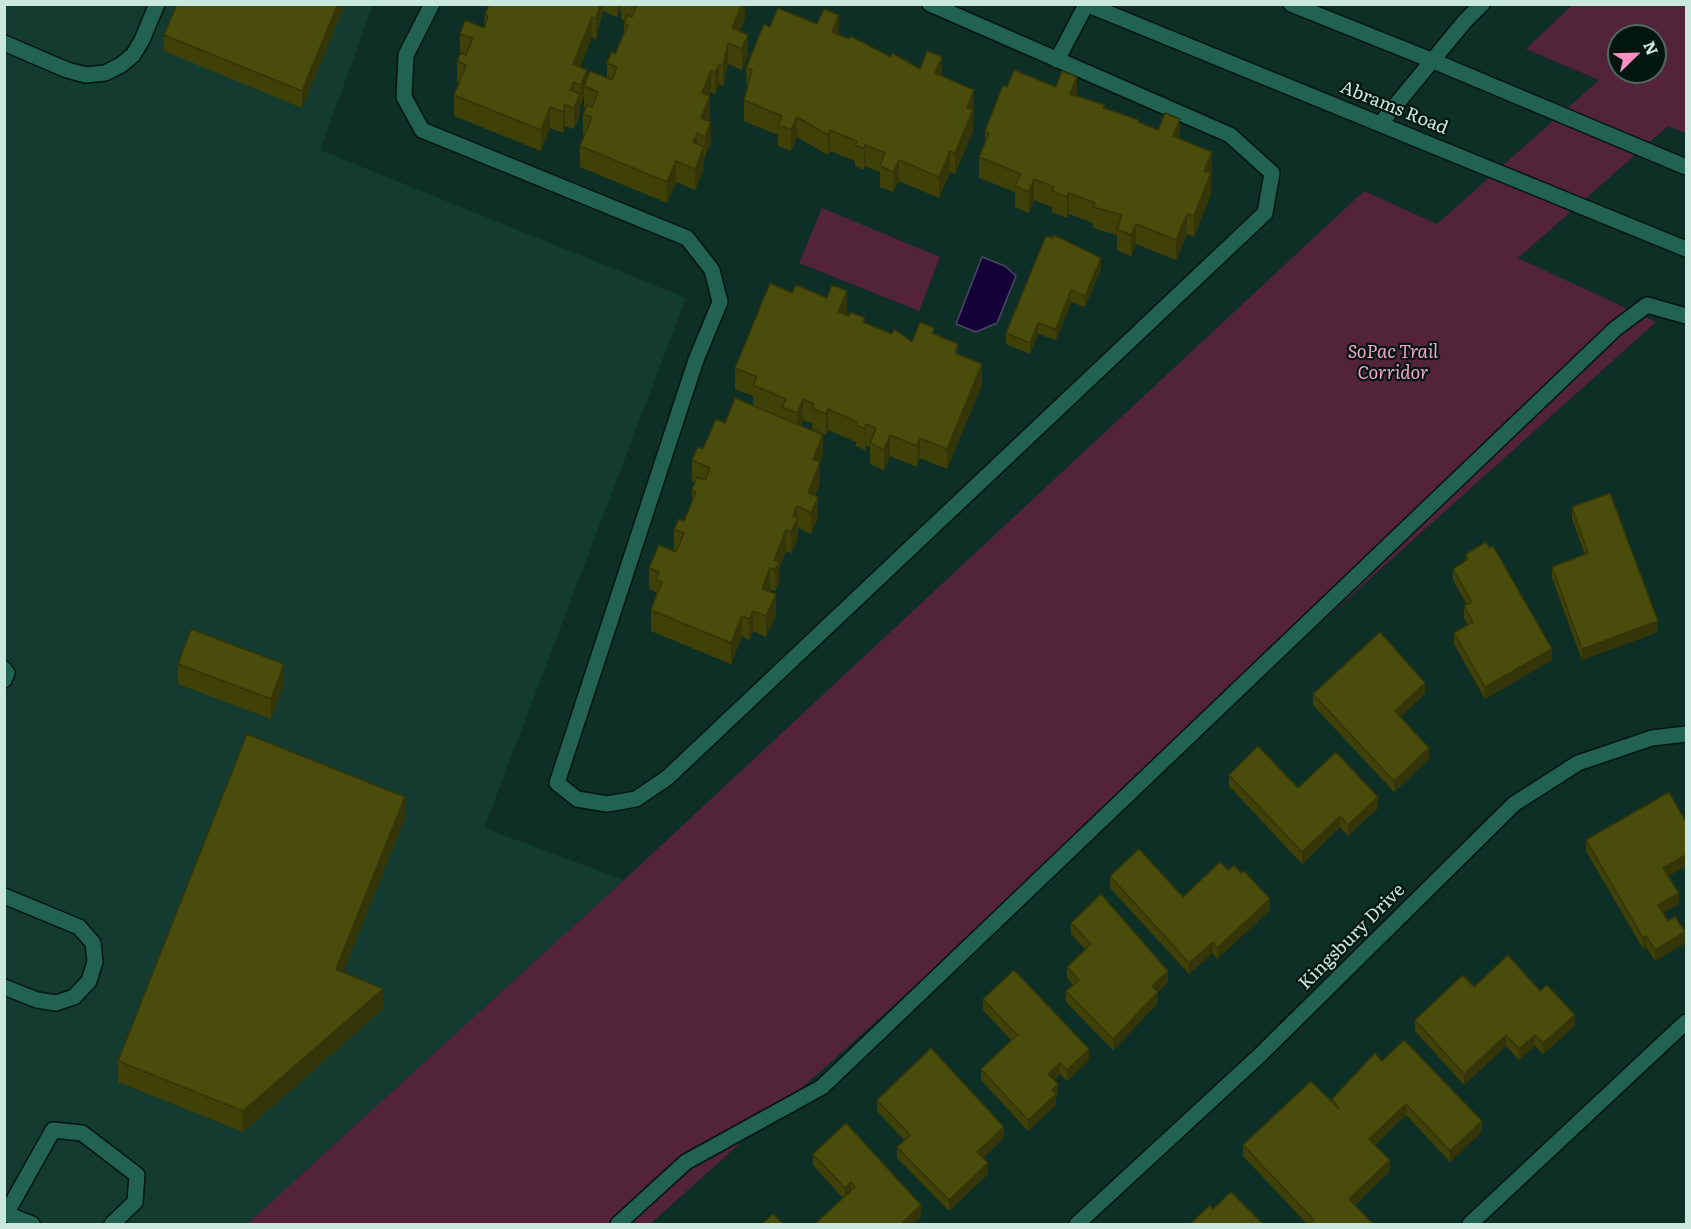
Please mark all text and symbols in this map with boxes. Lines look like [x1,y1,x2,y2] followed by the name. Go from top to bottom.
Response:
[1607,24,1667,84] north arrow
[1638,37,1665,59] text: N
[1337,77,1451,139] street label: Abrams Road
[1348,342,1438,385] park label: SoPac Trail Corridor
[1295,880,1409,994] street label: Kingsbury Drive

